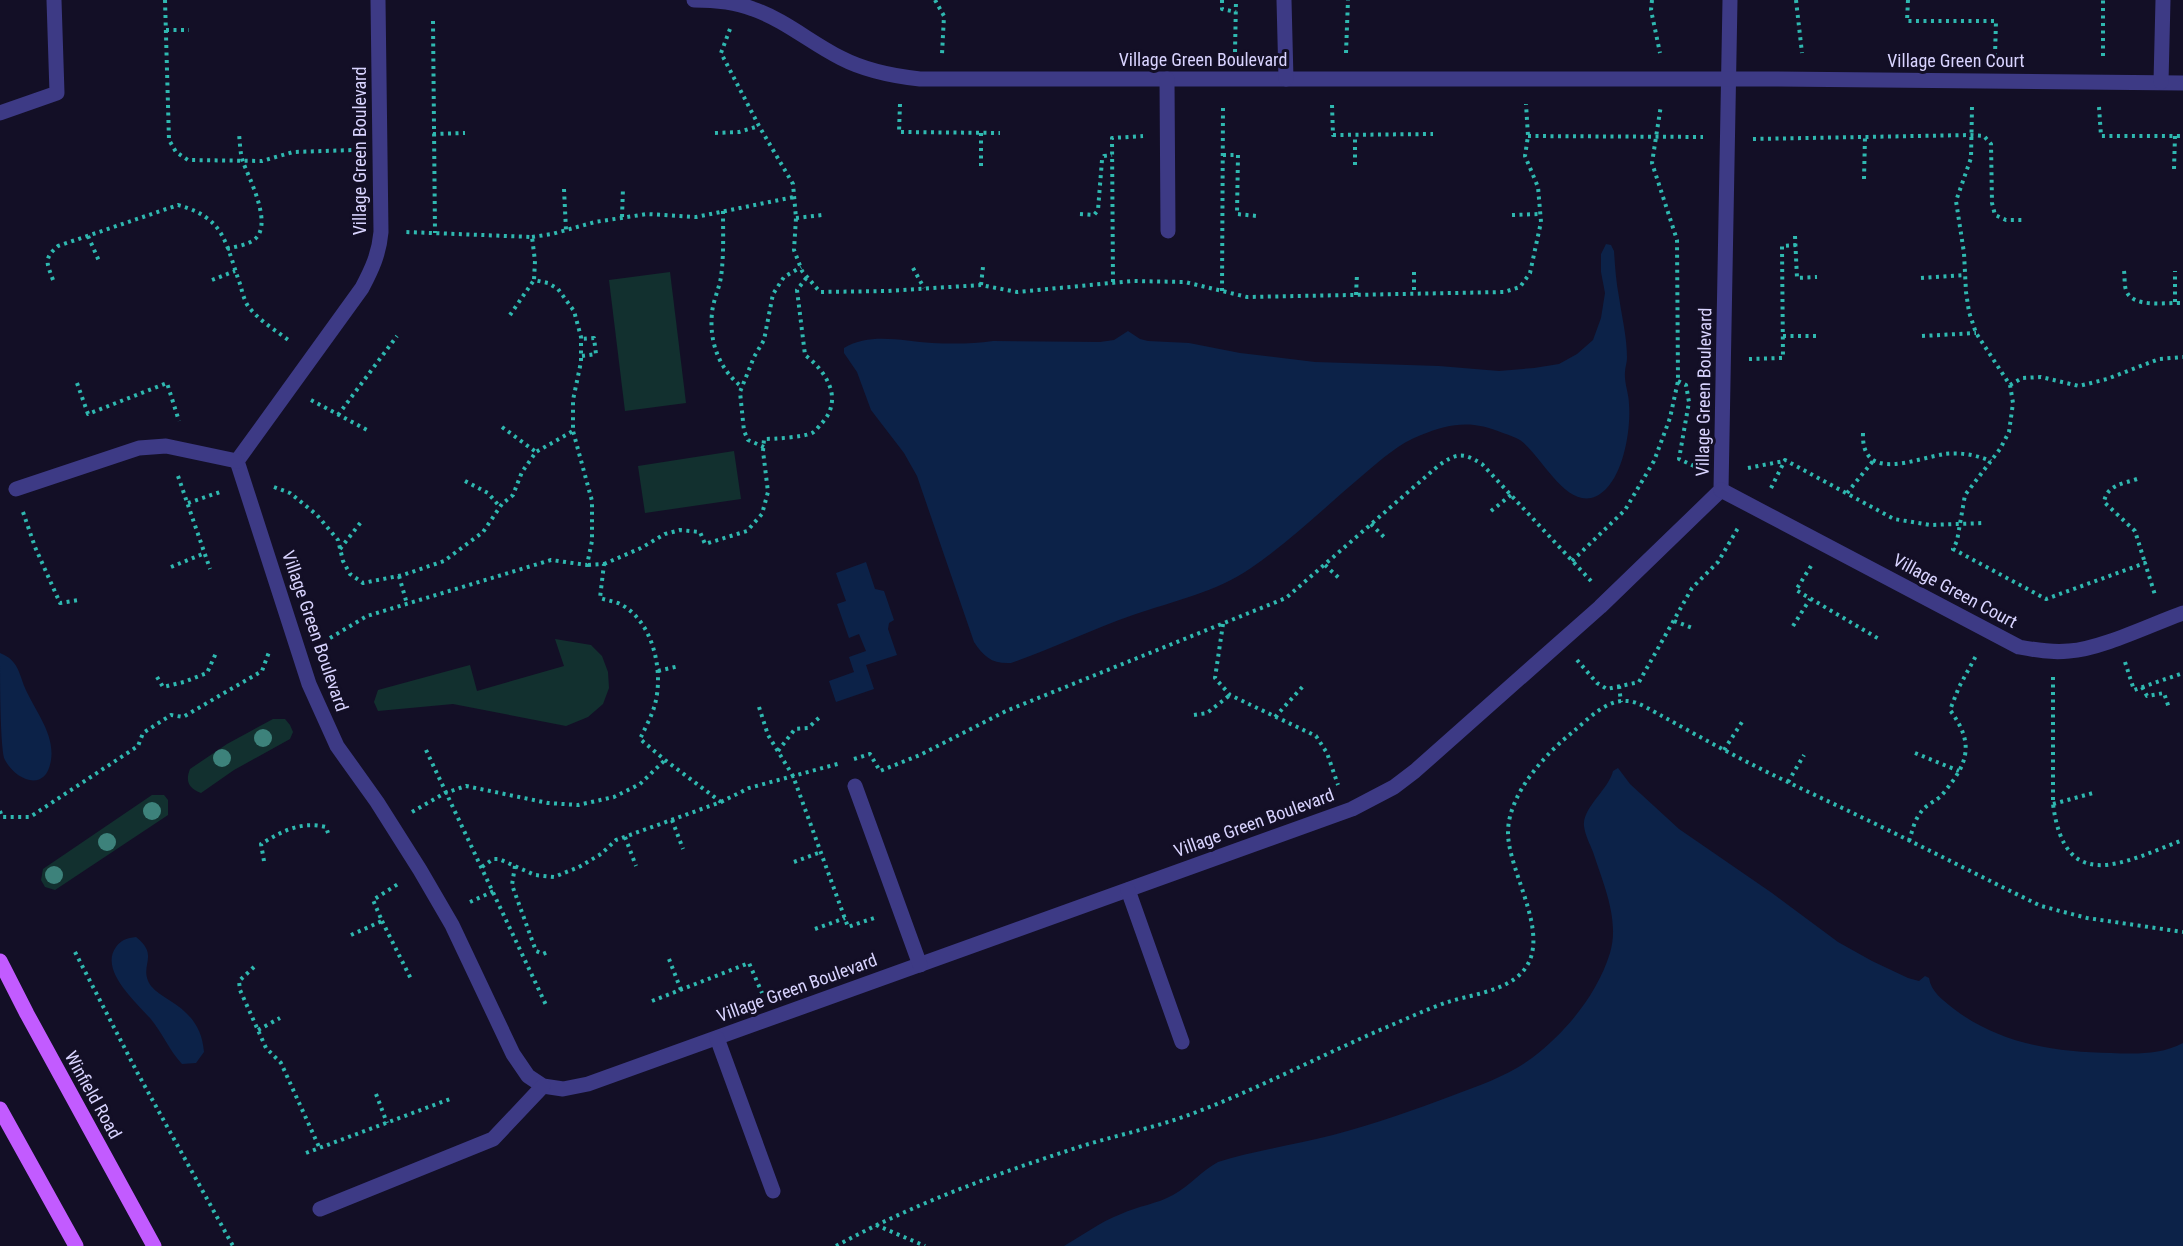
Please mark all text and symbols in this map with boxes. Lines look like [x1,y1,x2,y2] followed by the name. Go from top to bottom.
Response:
[1119,49,1287,70] street label: Village Green Boulevard
[1887,50,2025,71] street label: Village Green Court
[349,67,370,235] street label: Village Green Boulevard
[1692,307,1715,477] street label: Village Green Boulevard
[278,548,353,714] street label: Village Green Boulevard
[1890,549,2021,632] street label: Village Green Court
[1171,784,1337,861] street label: Village Green Boulevard
[714,949,880,1026] street label: Village Green Boulevard
[61,1047,126,1142] street label: Winfield Road

